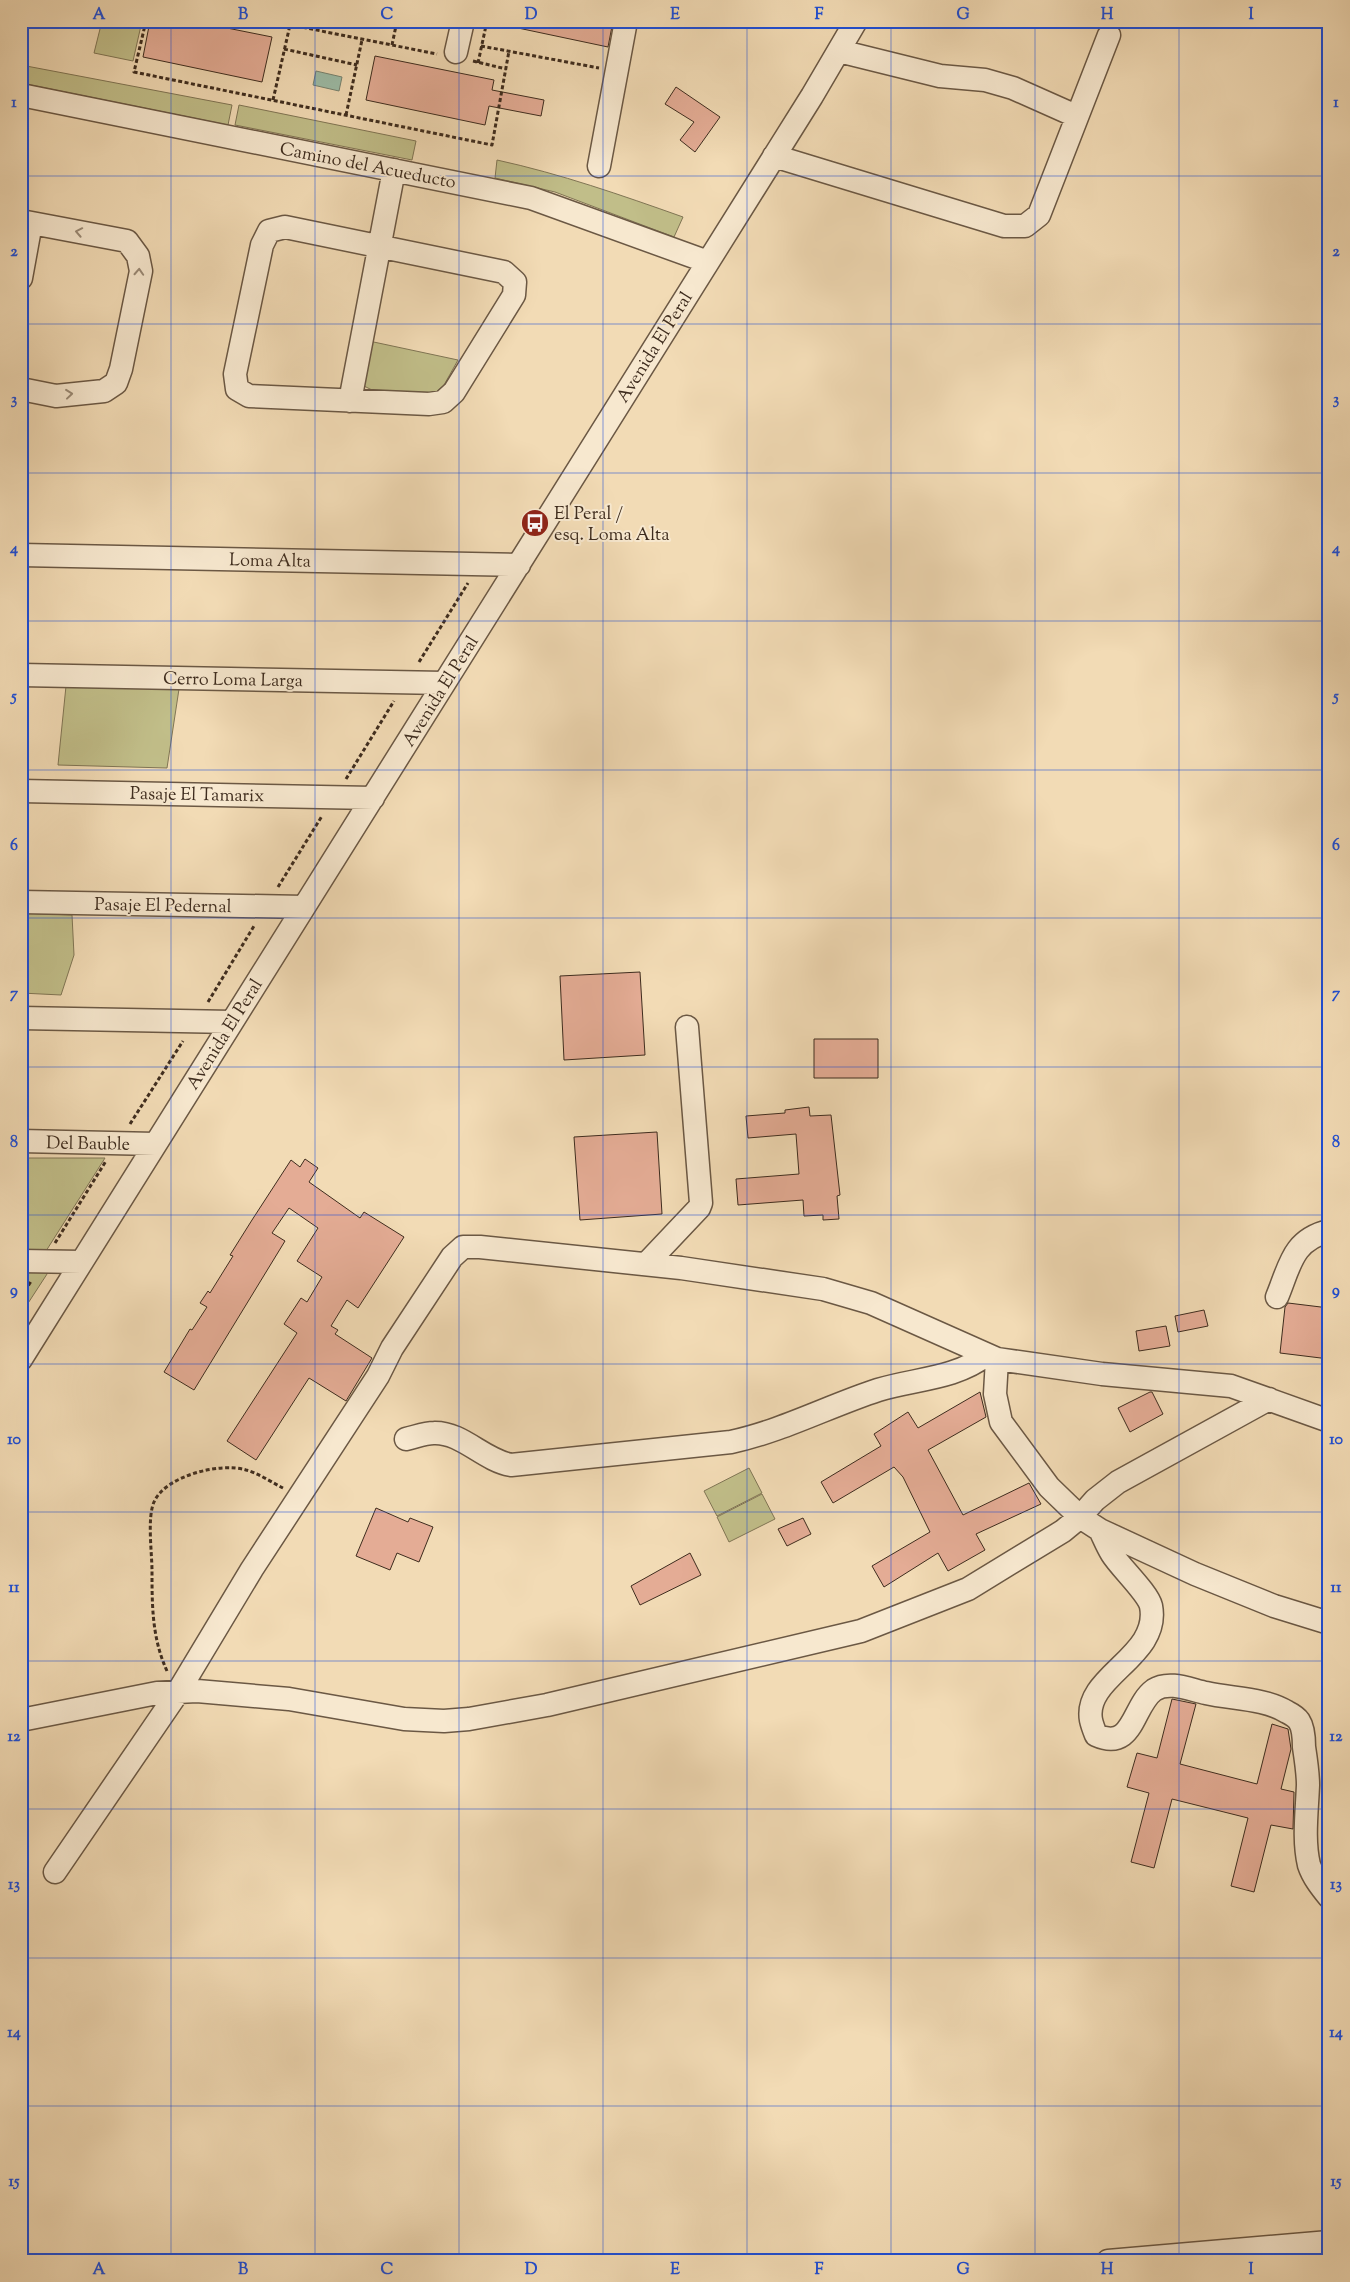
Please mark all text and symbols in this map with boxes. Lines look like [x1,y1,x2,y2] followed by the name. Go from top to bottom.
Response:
[93,4,106,27] text: A
[238,4,248,27] text: B
[381,4,394,27] text: C
[525,4,538,27] text: D
[670,4,680,27] text: E
[815,4,824,27] text: F
[956,4,970,27] text: G
[1101,4,1114,27] text: H
[1248,4,1254,27] text: I
[11,92,17,115] text: 1
[1333,92,1339,115] text: 1
[277,137,458,197] street label: Camino del Acueducto
[75,227,84,238] one-way arrow
[10,241,18,264] text: 2
[1332,241,1340,264] text: 2
[134,268,144,276] one-way arrow
[611,288,700,409] street label: Avenida El Peral
[11,389,18,412] text: 3
[66,389,74,400] one-way arrow
[1333,389,1340,412] text: 3
[554,502,670,549] place label: El Peral / esq. Loma Alta
[520,508,550,538] bus stop icon: El Peral / esq. Loma Alta
[9,538,18,561] text: 4
[1331,538,1340,561] text: 4
[229,548,311,576] street label: Loma Alta
[397,632,486,753] street label: Avenida El Peral
[163,667,303,695] street label: Cerro Loma Larga
[9,686,17,709] text: 5
[1331,686,1339,709] text: 5
[130,782,264,810] street label: Pasaje El Tamarix
[10,835,18,858] text: 6
[1332,835,1340,858] text: 6
[94,893,232,921] street label: Pasaje El Pedernal
[181,975,270,1096] street label: Avenida El Peral
[10,983,19,1006] text: 7
[1332,983,1341,1006] text: 7
[46,1131,130,1159] street label: Del Bauble
[10,1132,18,1155] text: 8
[1332,1132,1340,1155] text: 8
[10,1280,18,1303] text: 9
[1332,1280,1340,1303] text: 9
[7,1429,21,1452] text: 10
[1329,1429,1343,1452] text: 10
[9,1577,20,1600] text: 11
[1331,1577,1342,1600] text: 11
[8,1726,21,1749] text: 12
[1330,1726,1343,1749] text: 12
[8,1874,20,1897] text: 13
[1330,1874,1342,1897] text: 13
[7,2022,21,2045] text: 14
[1329,2022,1343,2045] text: 14
[9,2171,20,2194] text: 15
[1331,2171,1342,2194] text: 15
[93,2259,106,2282] text: A
[238,2259,248,2282] text: B
[381,2259,394,2282] text: C
[525,2259,538,2282] text: D
[670,2259,680,2282] text: E
[815,2259,824,2282] text: F
[956,2259,970,2282] text: G
[1101,2259,1114,2282] text: H
[1248,2259,1254,2282] text: I

